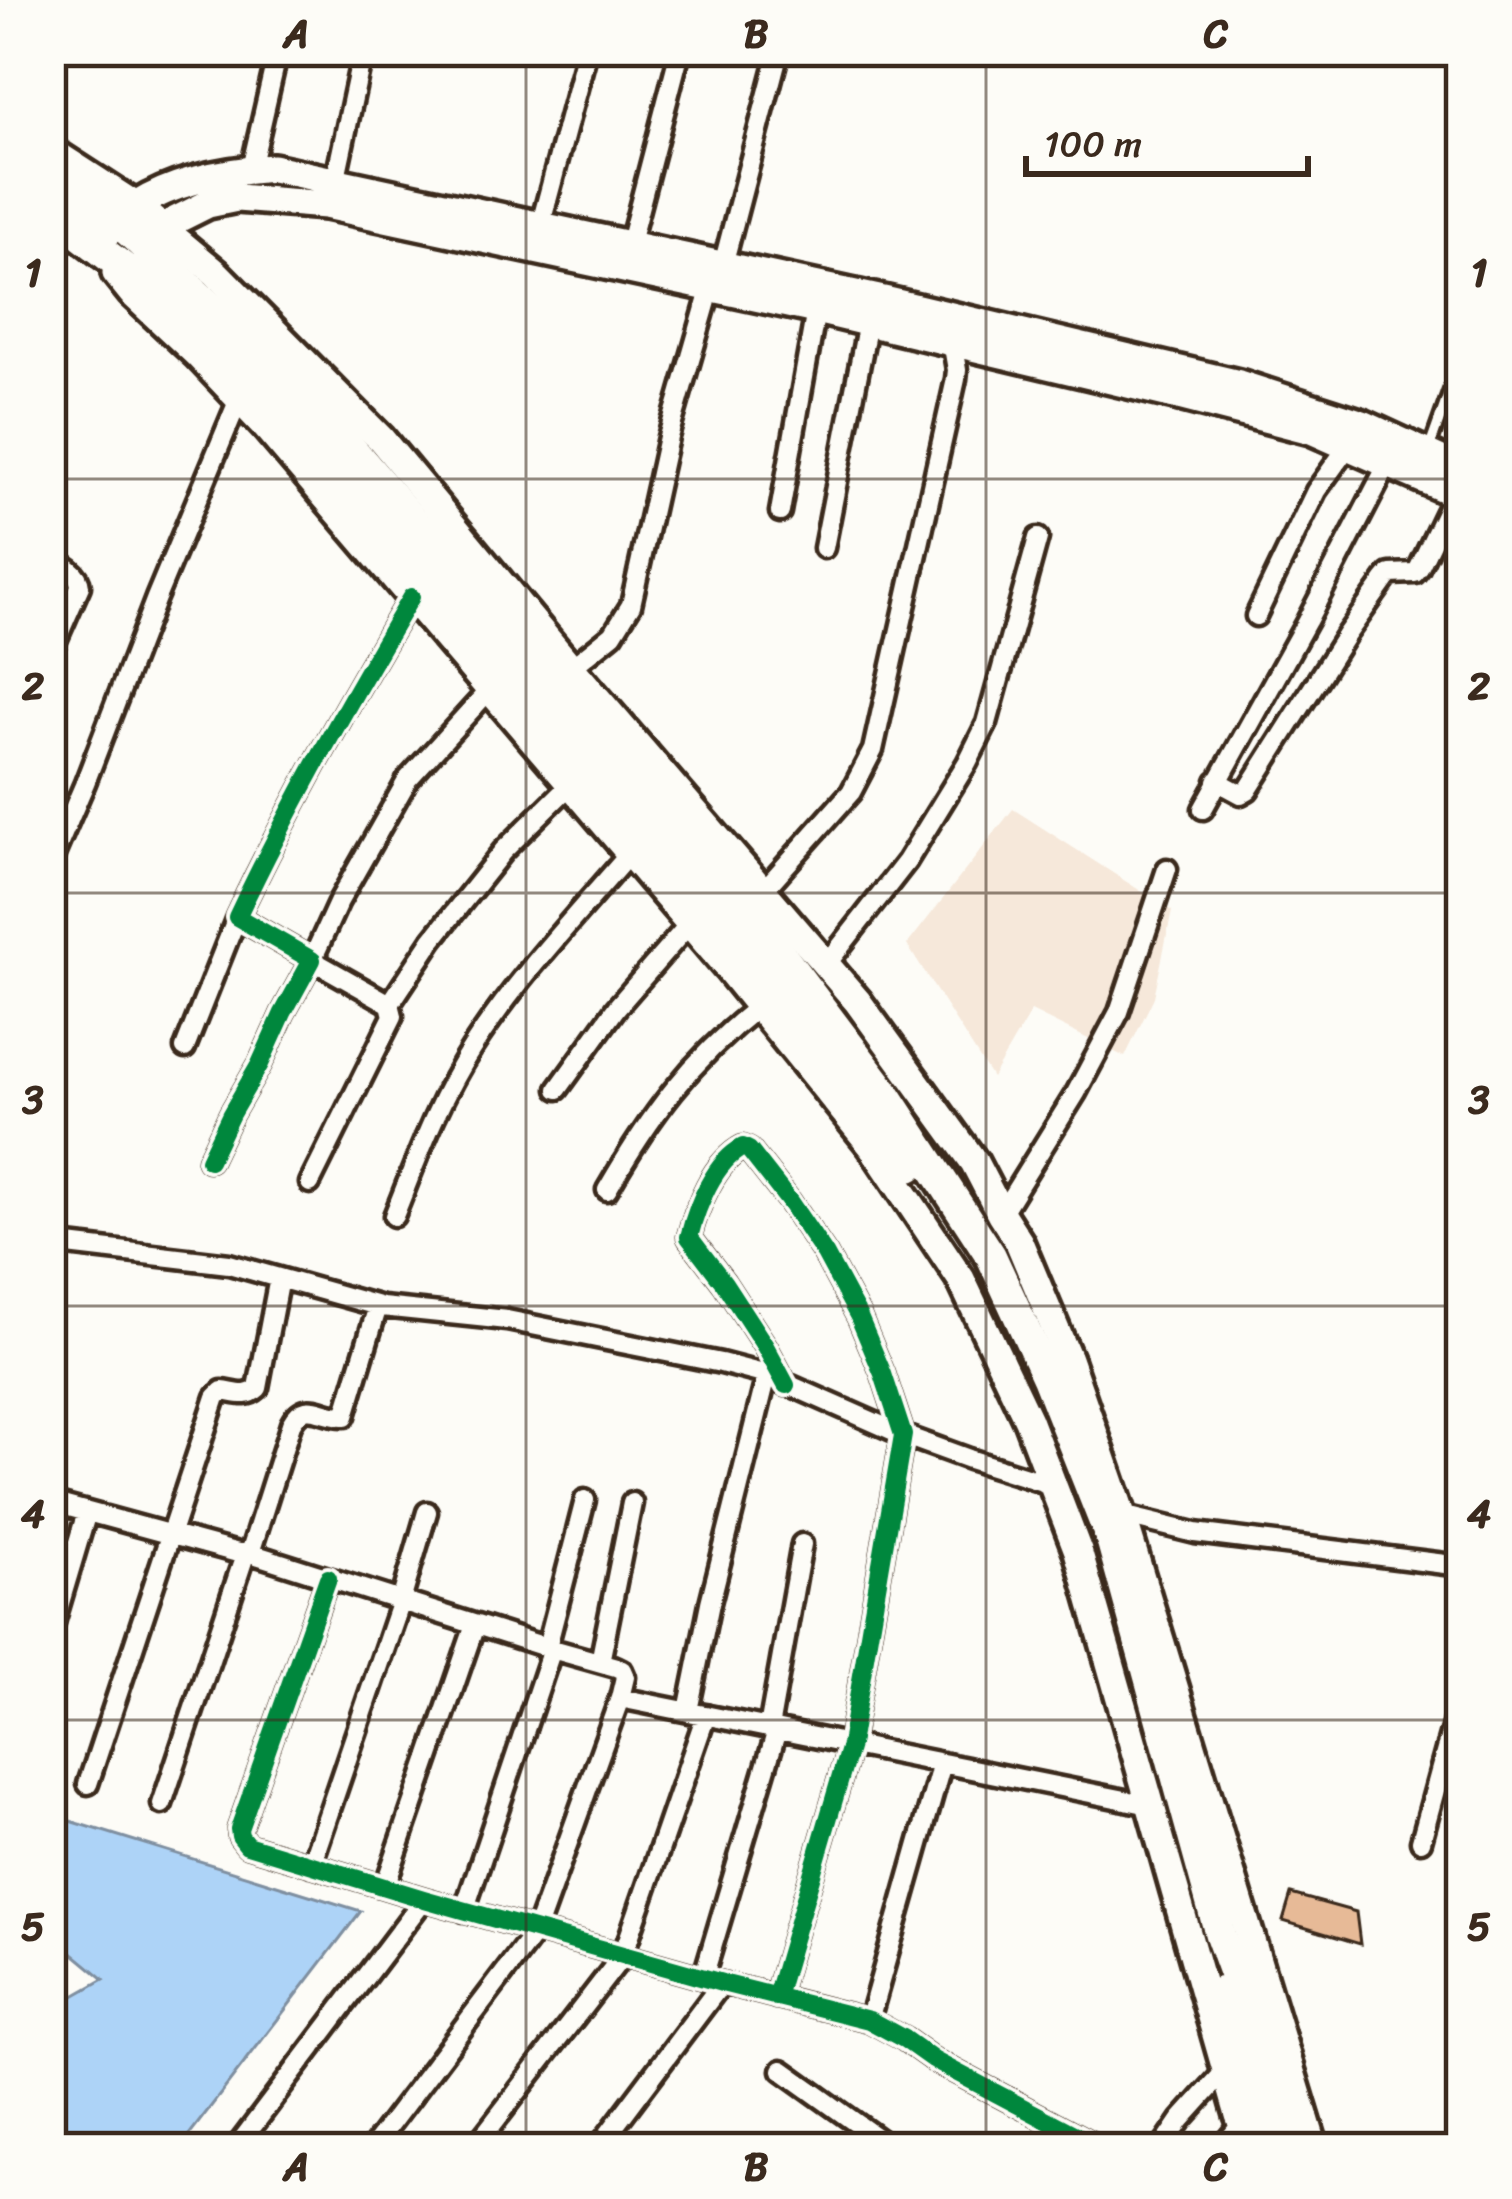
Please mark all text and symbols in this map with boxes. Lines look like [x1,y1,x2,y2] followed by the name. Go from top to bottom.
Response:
[281,0,309,68] text: A
[744,0,769,68] text: B
[1203,0,1229,68] text: C
[1026,102,1308,176] scale bar
[1044,112,1142,176] text: 100 m
[25,238,41,307] text: 1
[1471,238,1487,307] text: 1
[22,652,45,721] text: 2
[1468,652,1491,721] text: 2
[21,1065,44,1134] text: 3
[1467,1065,1490,1134] text: 3
[21,1479,45,1548] text: 4
[1467,1479,1491,1548] text: 4
[21,1892,45,1961] text: 5
[1467,1892,1491,1961] text: 5
[281,2132,309,2199] text: A
[744,2132,769,2199] text: B
[1203,2132,1229,2199] text: C

